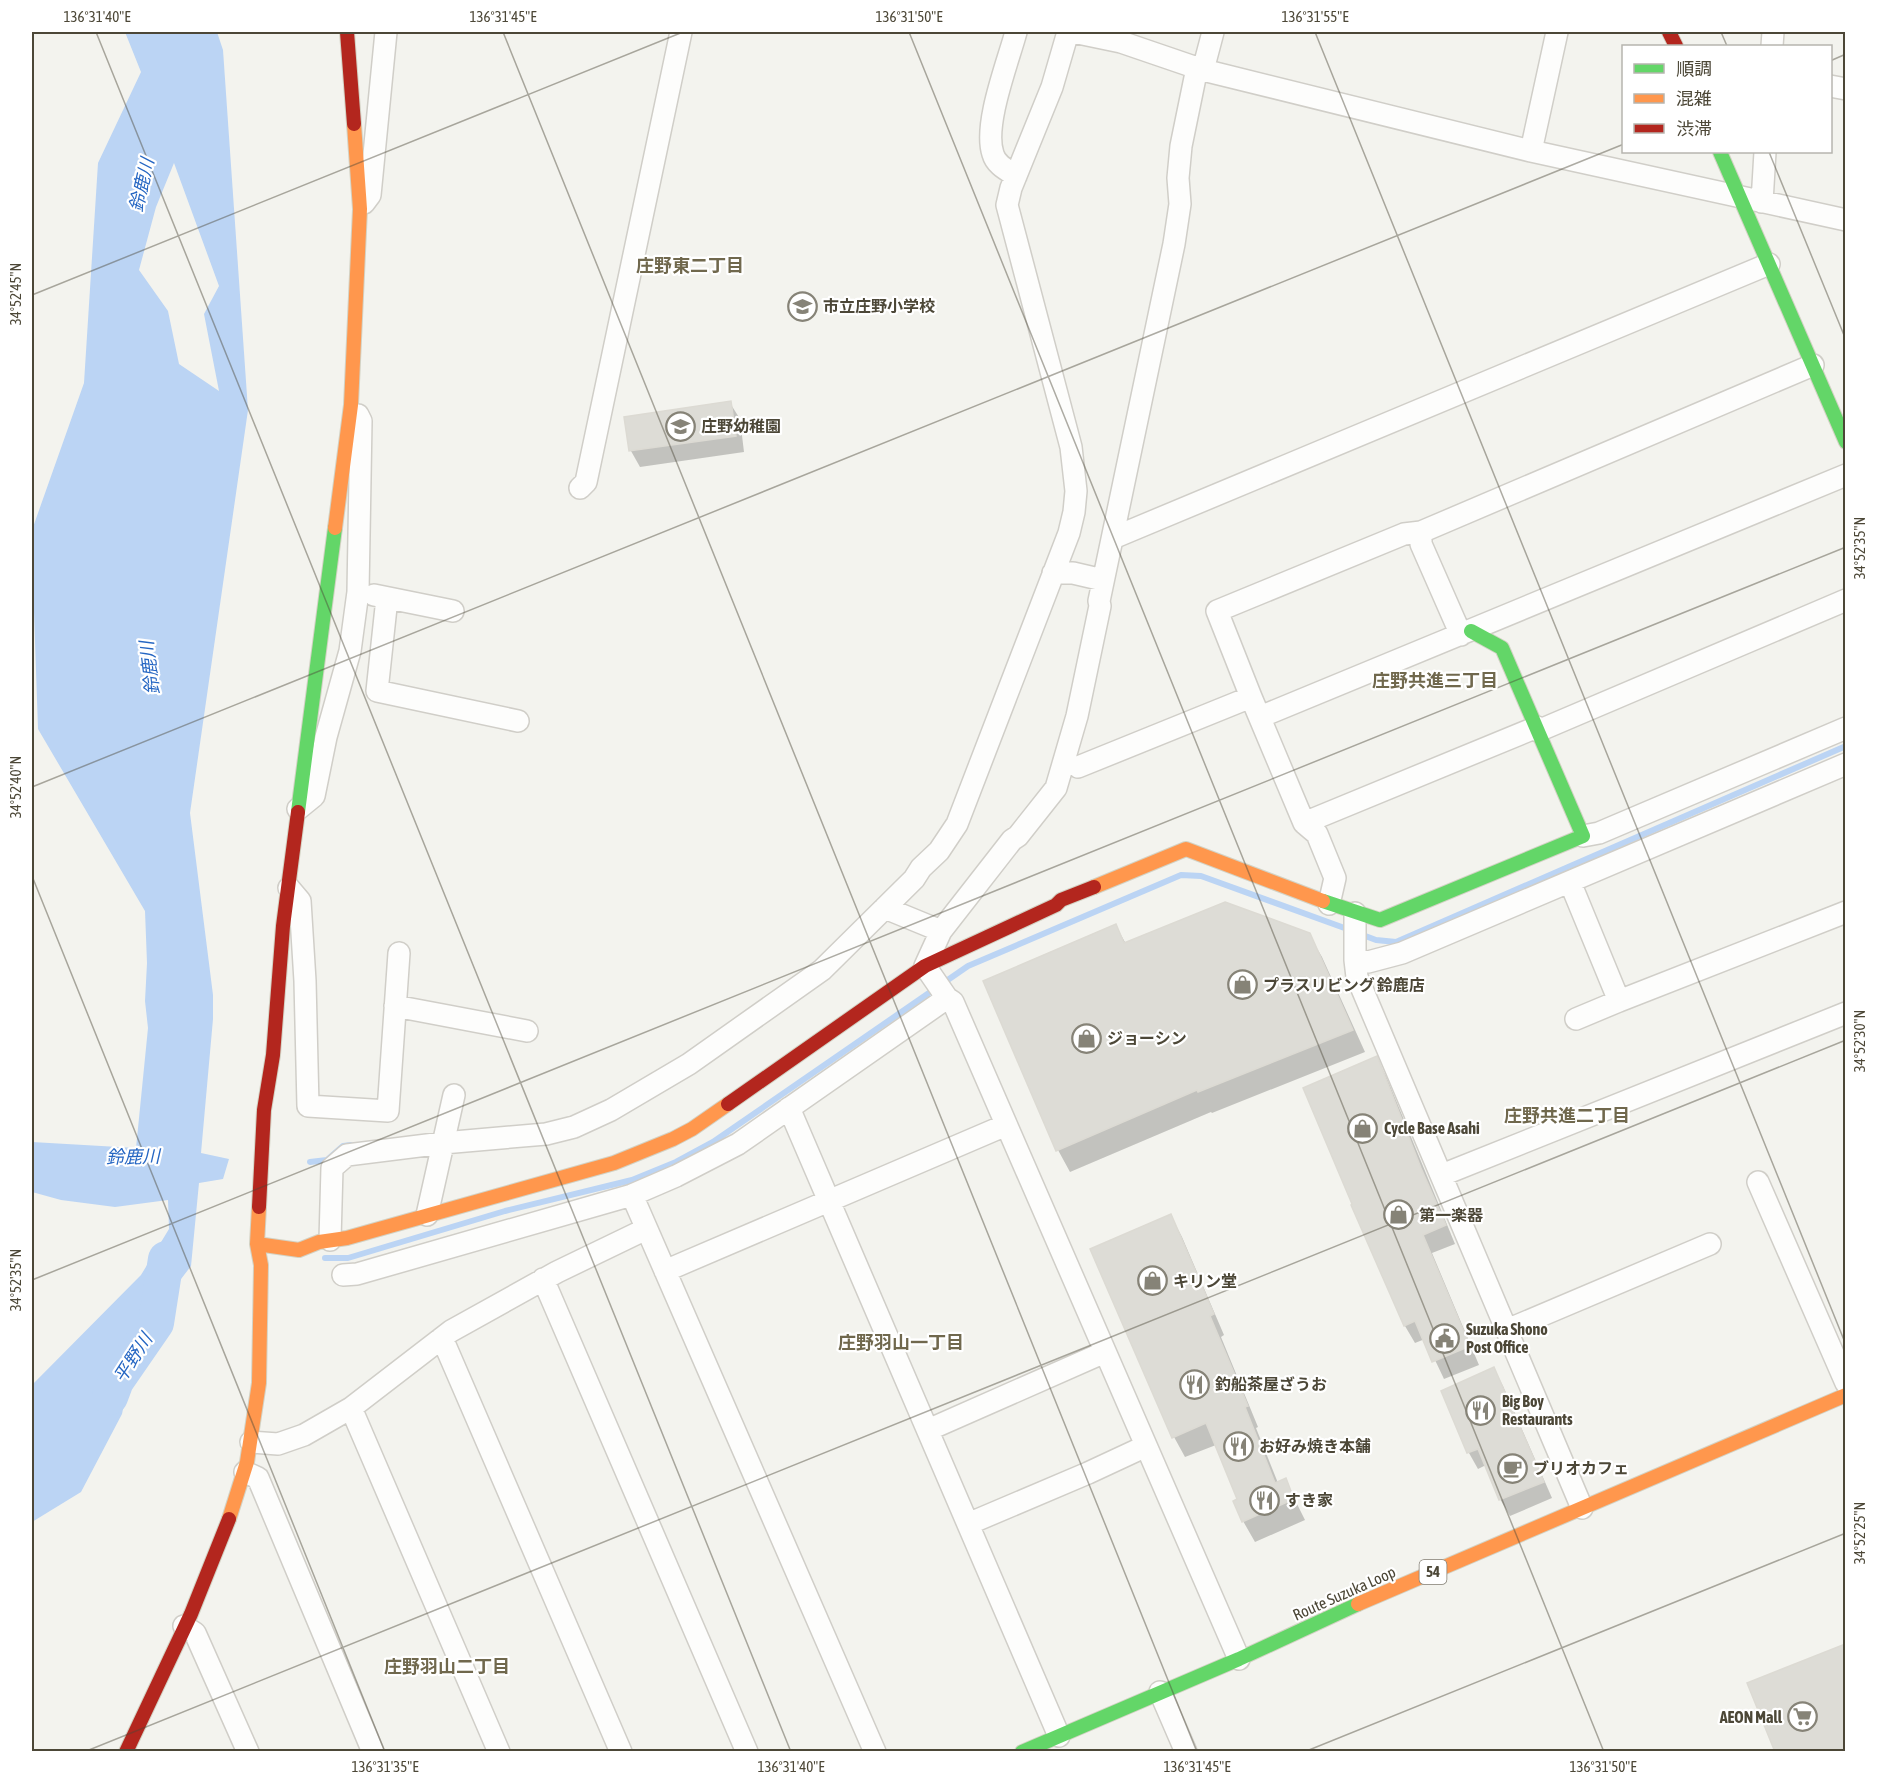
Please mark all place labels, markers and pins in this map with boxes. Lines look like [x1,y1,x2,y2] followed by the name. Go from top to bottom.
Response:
[786,290,818,322] school or university icon: 市立庄野小学校
[823,297,935,315] place label: 市立庄野小学校
[664,410,696,442] school or university icon: 庄野幼稚園
[701,417,781,435] place label: 庄野幼稚園
[1226,969,1258,1001] shop icon: プラスリビング 鈴鹿店
[1263,976,1425,994] place label: プラスリビング 鈴鹿店
[1070,1022,1102,1054] shop icon: ジョーシン
[1107,1029,1187,1047] place label: ジョーシン
[1347,1112,1379,1144] shop icon: Cycle Base Asahi
[1384,1119,1480,1137] place label: Cycle Base Asahi
[1382,1199,1414,1231] shop icon: 第一楽器
[1419,1206,1484,1224] place label: 第一楽器
[1136,1265,1168,1297] shop icon: キリン堂
[1173,1272,1237,1290] place label: キリン堂
[1466,1320,1548,1356] place label: Suzuka Shono Post Office
[1429,1322,1461,1354] public building icon: Suzuka Shono Post Office
[1178,1368,1210,1400] restaurant icon: 釣船茶屋ざうお
[1215,1375,1327,1393] place label: 釣船茶屋ざうお
[1502,1392,1573,1428] place label: Big Boy Restaurants
[1465,1394,1497,1426] restaurant icon: Big Boy Restaurants
[1222,1430,1254,1462] restaurant icon: お好み焼き本舗
[1259,1437,1371,1455] place label: お好み焼き本舗
[1496,1452,1528,1484] cafe icon: ブリオカフェ
[1533,1459,1629,1477] place label: ブリオカフェ
[1248,1484,1280,1516] restaurant icon: すき家
[1285,1491,1333,1509] place label: すき家
[1787,1701,1819,1733] supermarket icon: AEON Mall
[1719,1708,1783,1726] place label: AEON Mall

